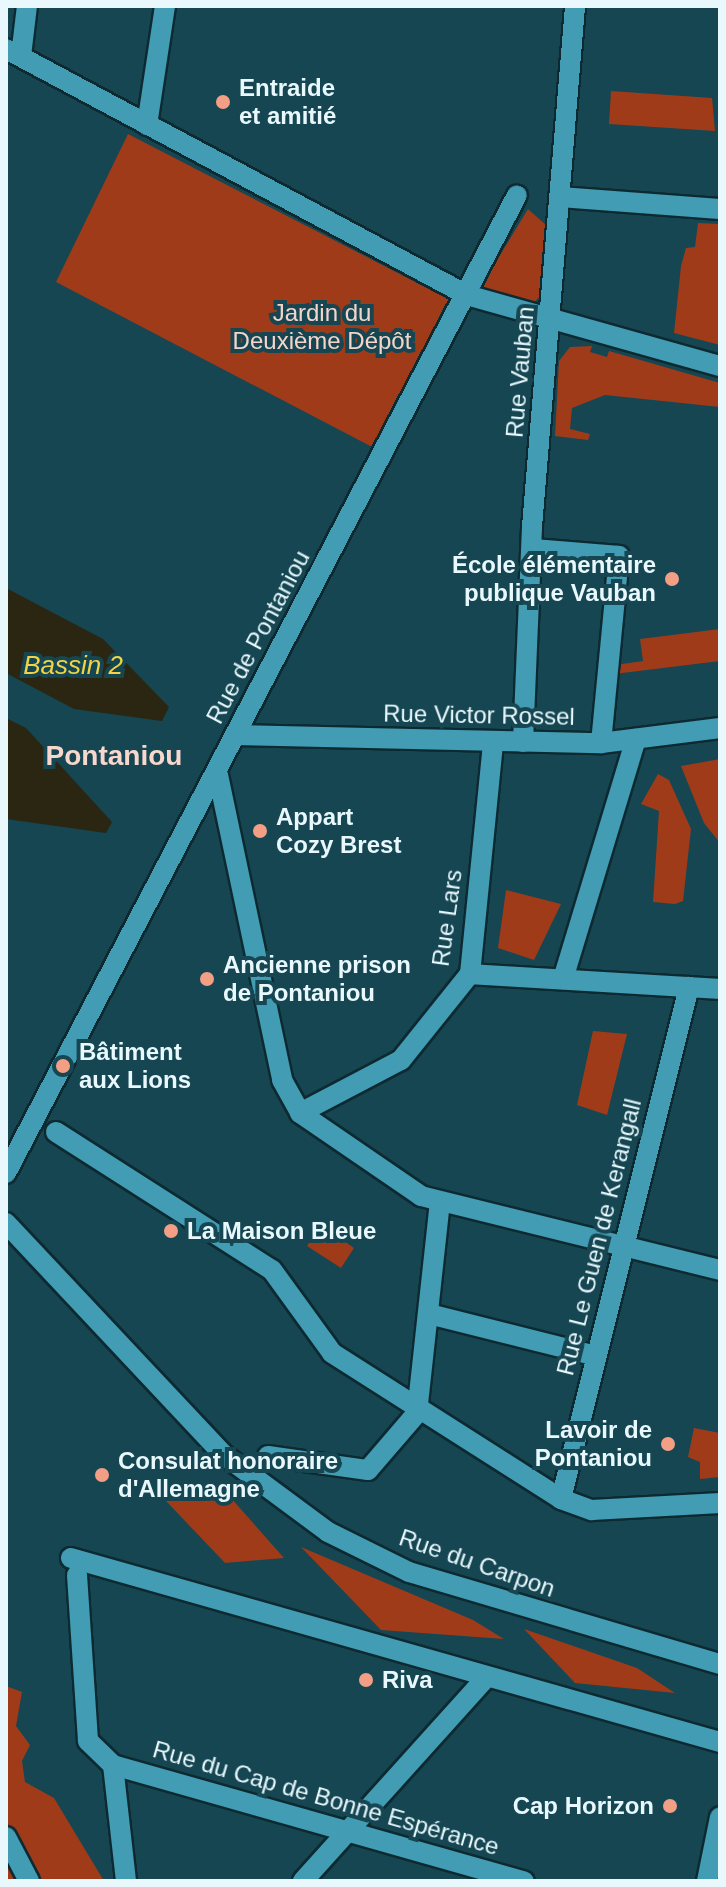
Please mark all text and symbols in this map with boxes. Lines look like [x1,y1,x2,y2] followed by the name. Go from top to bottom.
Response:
[239,74,336,130] place label: Entraide et amitié
[214,93,232,111] marker: Entraide et amitié
[233,299,411,355] park label: Jardin du Deuxième Dépôt
[500,305,540,439] street label: Rue Vauban
[200,545,316,729] street label: Rue de Pontaniou
[452,551,656,607] place label: École élémentaire publique Vauban
[663,570,681,588] marker: École élémentaire publique Vauban
[23,650,123,682] water label: Bassin 2
[383,699,575,731] street label: Rue Victor Rossel
[46,739,182,773] district label: Pontaniou
[276,803,401,859] place label: Appart Cozy Brest
[251,822,269,840] marker: Appart Cozy Brest
[426,868,468,968] street label: Rue Lars
[223,951,411,1007] place label: Ancienne prison de Pontaniou
[198,970,216,988] marker: Ancienne prison de Pontaniou
[79,1038,191,1094] place label: Bâtiment aux Lions
[54,1057,72,1075] marker: Bâtiment aux Lions
[551,1096,647,1378] street label: Rue Le Guen de Kerangall
[187,1217,376,1245] place label: La Maison Bleue
[162,1222,180,1240] marker: La Maison Bleue
[535,1416,652,1472] place label: Lavoir de Pontaniou
[659,1435,677,1453] marker: Lavoir de Pontaniou
[118,1447,338,1503] place label: Consulat honoraire d'Allemagne
[93,1466,111,1484] marker: Consulat honoraire d'Allemagne
[395,1523,559,1603] street label: Rue du Carpon
[382,1666,433,1694] place label: Riva
[357,1671,375,1689] marker: Riva
[150,1735,502,1861] street label: Rue du Cap de Bonne Espérance
[513,1792,654,1820] place label: Cap Horizon
[661,1797,679,1815] marker: Cap Horizon

